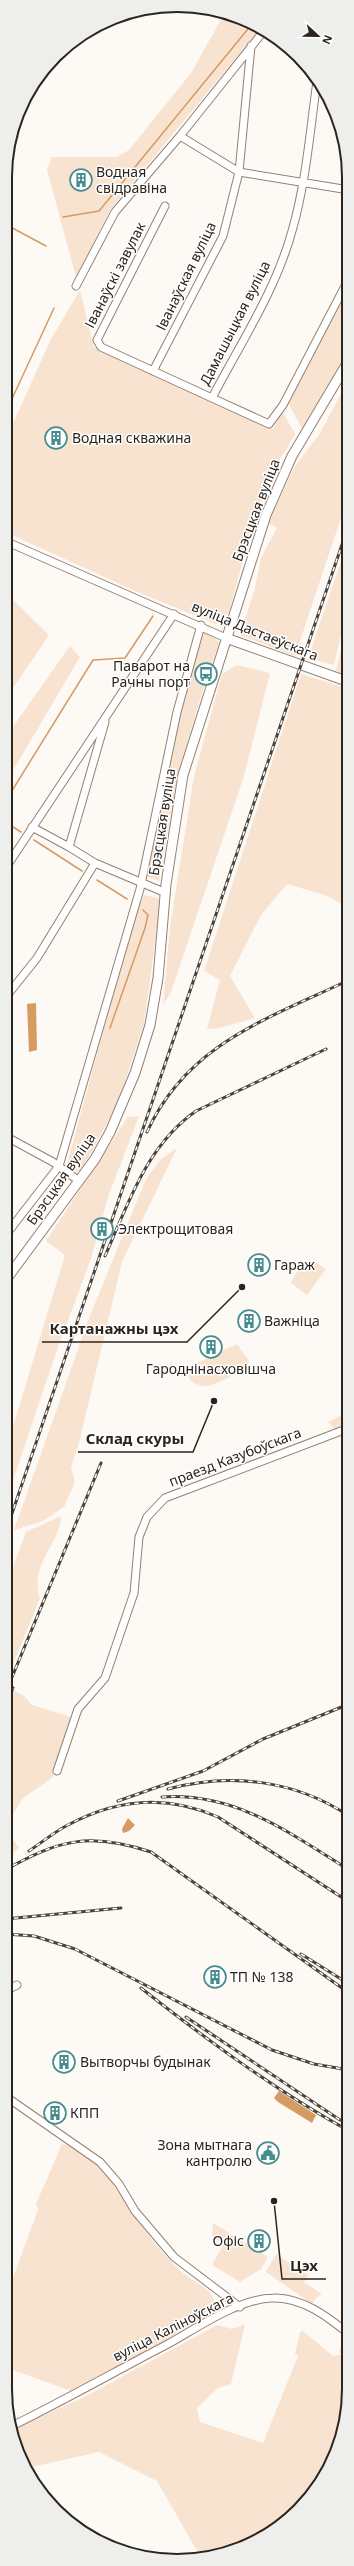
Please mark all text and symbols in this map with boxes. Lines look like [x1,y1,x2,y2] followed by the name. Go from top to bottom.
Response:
[298,16,338,56] north arrow
[319,33,336,47] text: N
[96,162,167,197] place label: Водная свідравіна
[68,167,94,193] building icon: Водная свідравіна
[80,218,150,331] street label: Іванаўскі завулак
[151,218,220,333] street label: Іванаўская вуліца
[195,257,274,388] street label: Дамашыцкая вуліца
[43,425,69,451] building icon: Водная скважина
[72,428,191,447] place label: Водная скважина
[227,456,284,564] street label: Брэсцкая вуліца
[189,596,321,665] street label: вуліца Дастаеўскага
[111,656,190,691] place label: Паварот на Рачны порт
[193,661,219,687] bus stop icon: Паварот на Рачны порт
[144,767,179,877] street label: Брэсцкая вуліца
[22,1129,99,1229] street label: Брэсцкая вуліца
[89,1216,115,1242] building icon: Электрощитовая
[118,1219,233,1238] place label: Электрощитовая
[246,1252,272,1278] building icon: Гараж
[274,1255,315,1274] place label: Гараж
[236,1308,262,1334] building icon: Важніца
[264,1311,320,1330] place label: Важніца
[42,1315,187,1342] callout: Картанажны цэх
[49,1318,179,1338] text: Картанажны цэх
[198,1334,224,1360] building icon: Гароднінасховішча
[146,1359,276,1378] place label: Гароднінасховішча
[166,1423,304,1491] street label: праезд Казубоўскага
[78,1425,193,1452] callout: Склад скуры
[86,1428,184,1448] text: Склад скуры
[202,1964,228,1990] building icon: ТП № 138
[230,1967,294,1986] place label: ТП № 138
[51,2049,77,2075] building icon: Вытворчы будынак
[80,2052,211,2071] place label: Вытворчы будынак
[42,2100,68,2126] building icon: КПП
[70,2103,99,2122] place label: КПП
[157,2135,252,2170] place label: Зона мытнага кантролю
[255,2140,281,2166] public building icon: Зона мытнага кантролю
[246,2228,272,2254] building icon: Офіс
[213,2231,244,2250] place label: Офіс
[282,2252,326,2279] callout: Цэх
[290,2255,318,2275] text: Цэх
[109,2288,236,2365] street label: вуліца Каліноўскага

